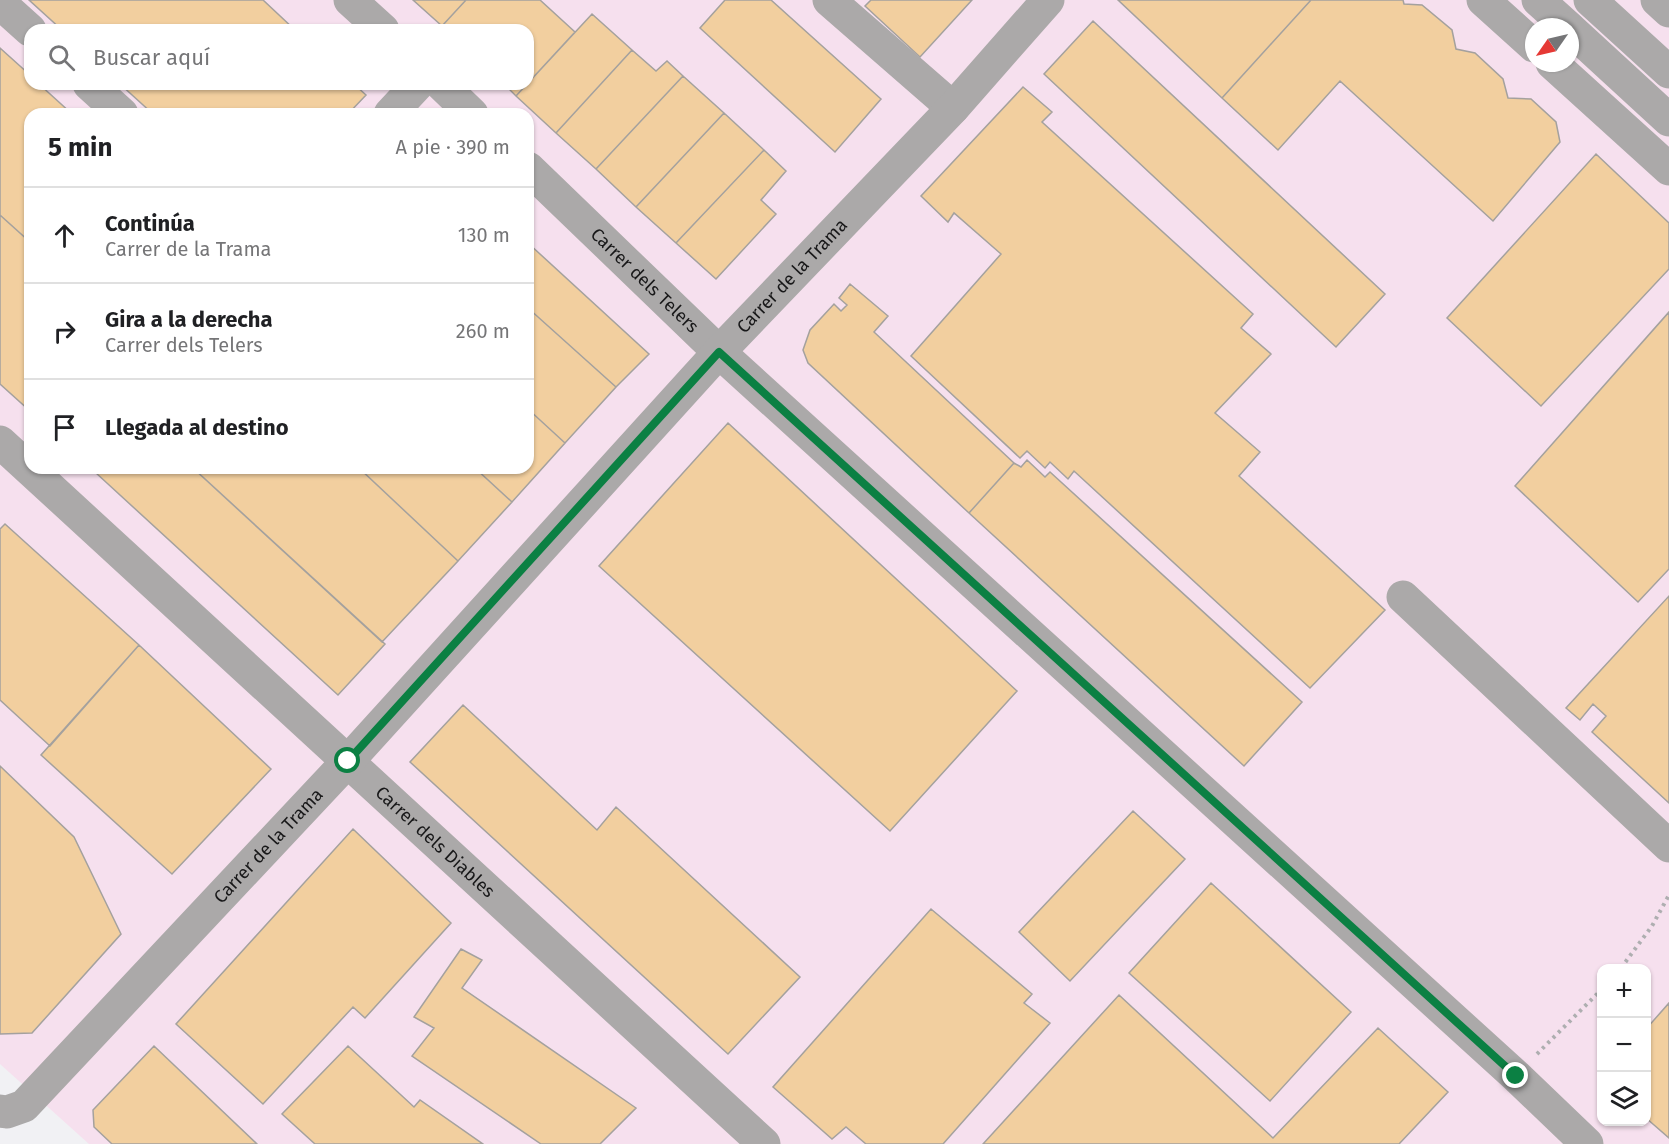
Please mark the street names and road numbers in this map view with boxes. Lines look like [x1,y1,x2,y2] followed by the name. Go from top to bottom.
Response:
[732,214,852,338] street label: Carrer de la Trama
[586,223,703,338] street label: Carrer dels Telers
[371,782,499,902] street label: Carrer dels Diables
[209,784,328,908] street label: Carrer de la Trama

